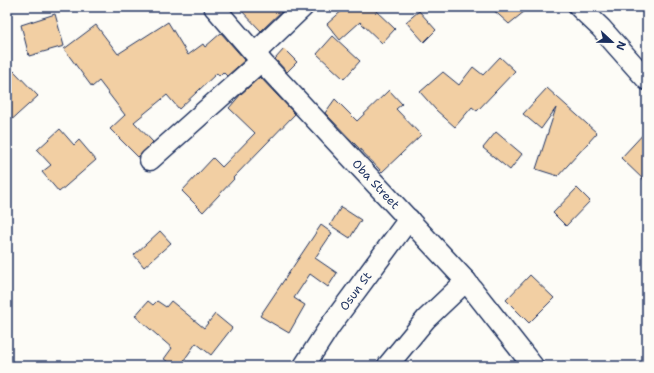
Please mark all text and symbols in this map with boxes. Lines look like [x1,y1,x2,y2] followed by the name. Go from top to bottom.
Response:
[592,22,632,62] north arrow
[612,39,629,53] text: N
[349,156,403,213] street label: Oba Street
[336,269,375,314] street label: Osun St

